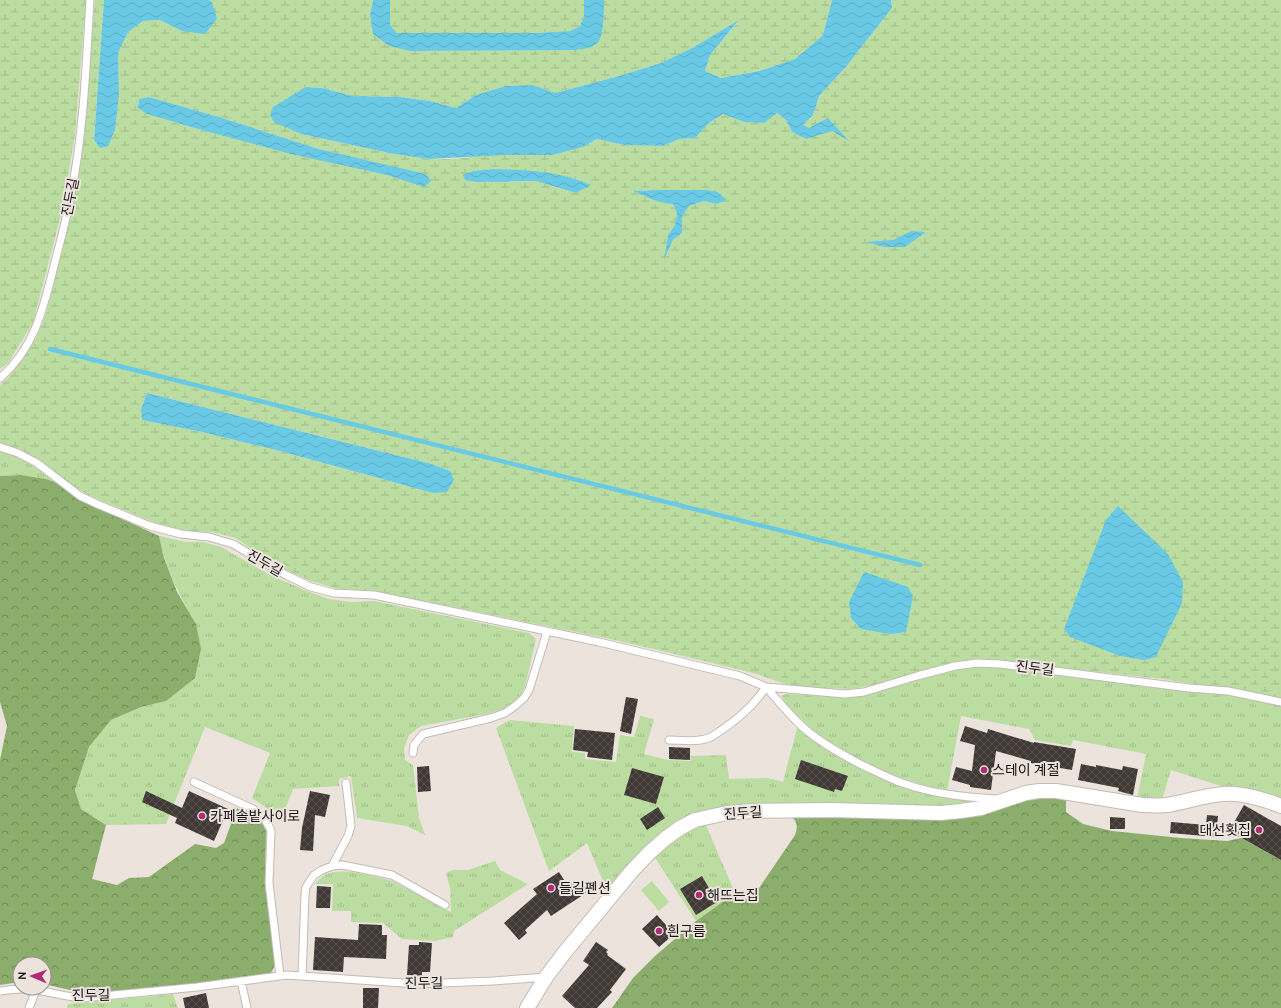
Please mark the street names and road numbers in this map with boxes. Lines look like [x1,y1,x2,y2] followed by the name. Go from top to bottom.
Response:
[58,177,82,217] street label: 진두길
[244,546,286,580] street label: 진두길
[1015,658,1055,678] street label: 진두길
[723,804,763,822] street label: 진두길
[405,975,443,991] street label: 진두길
[72,987,110,1003] street label: 진두길

